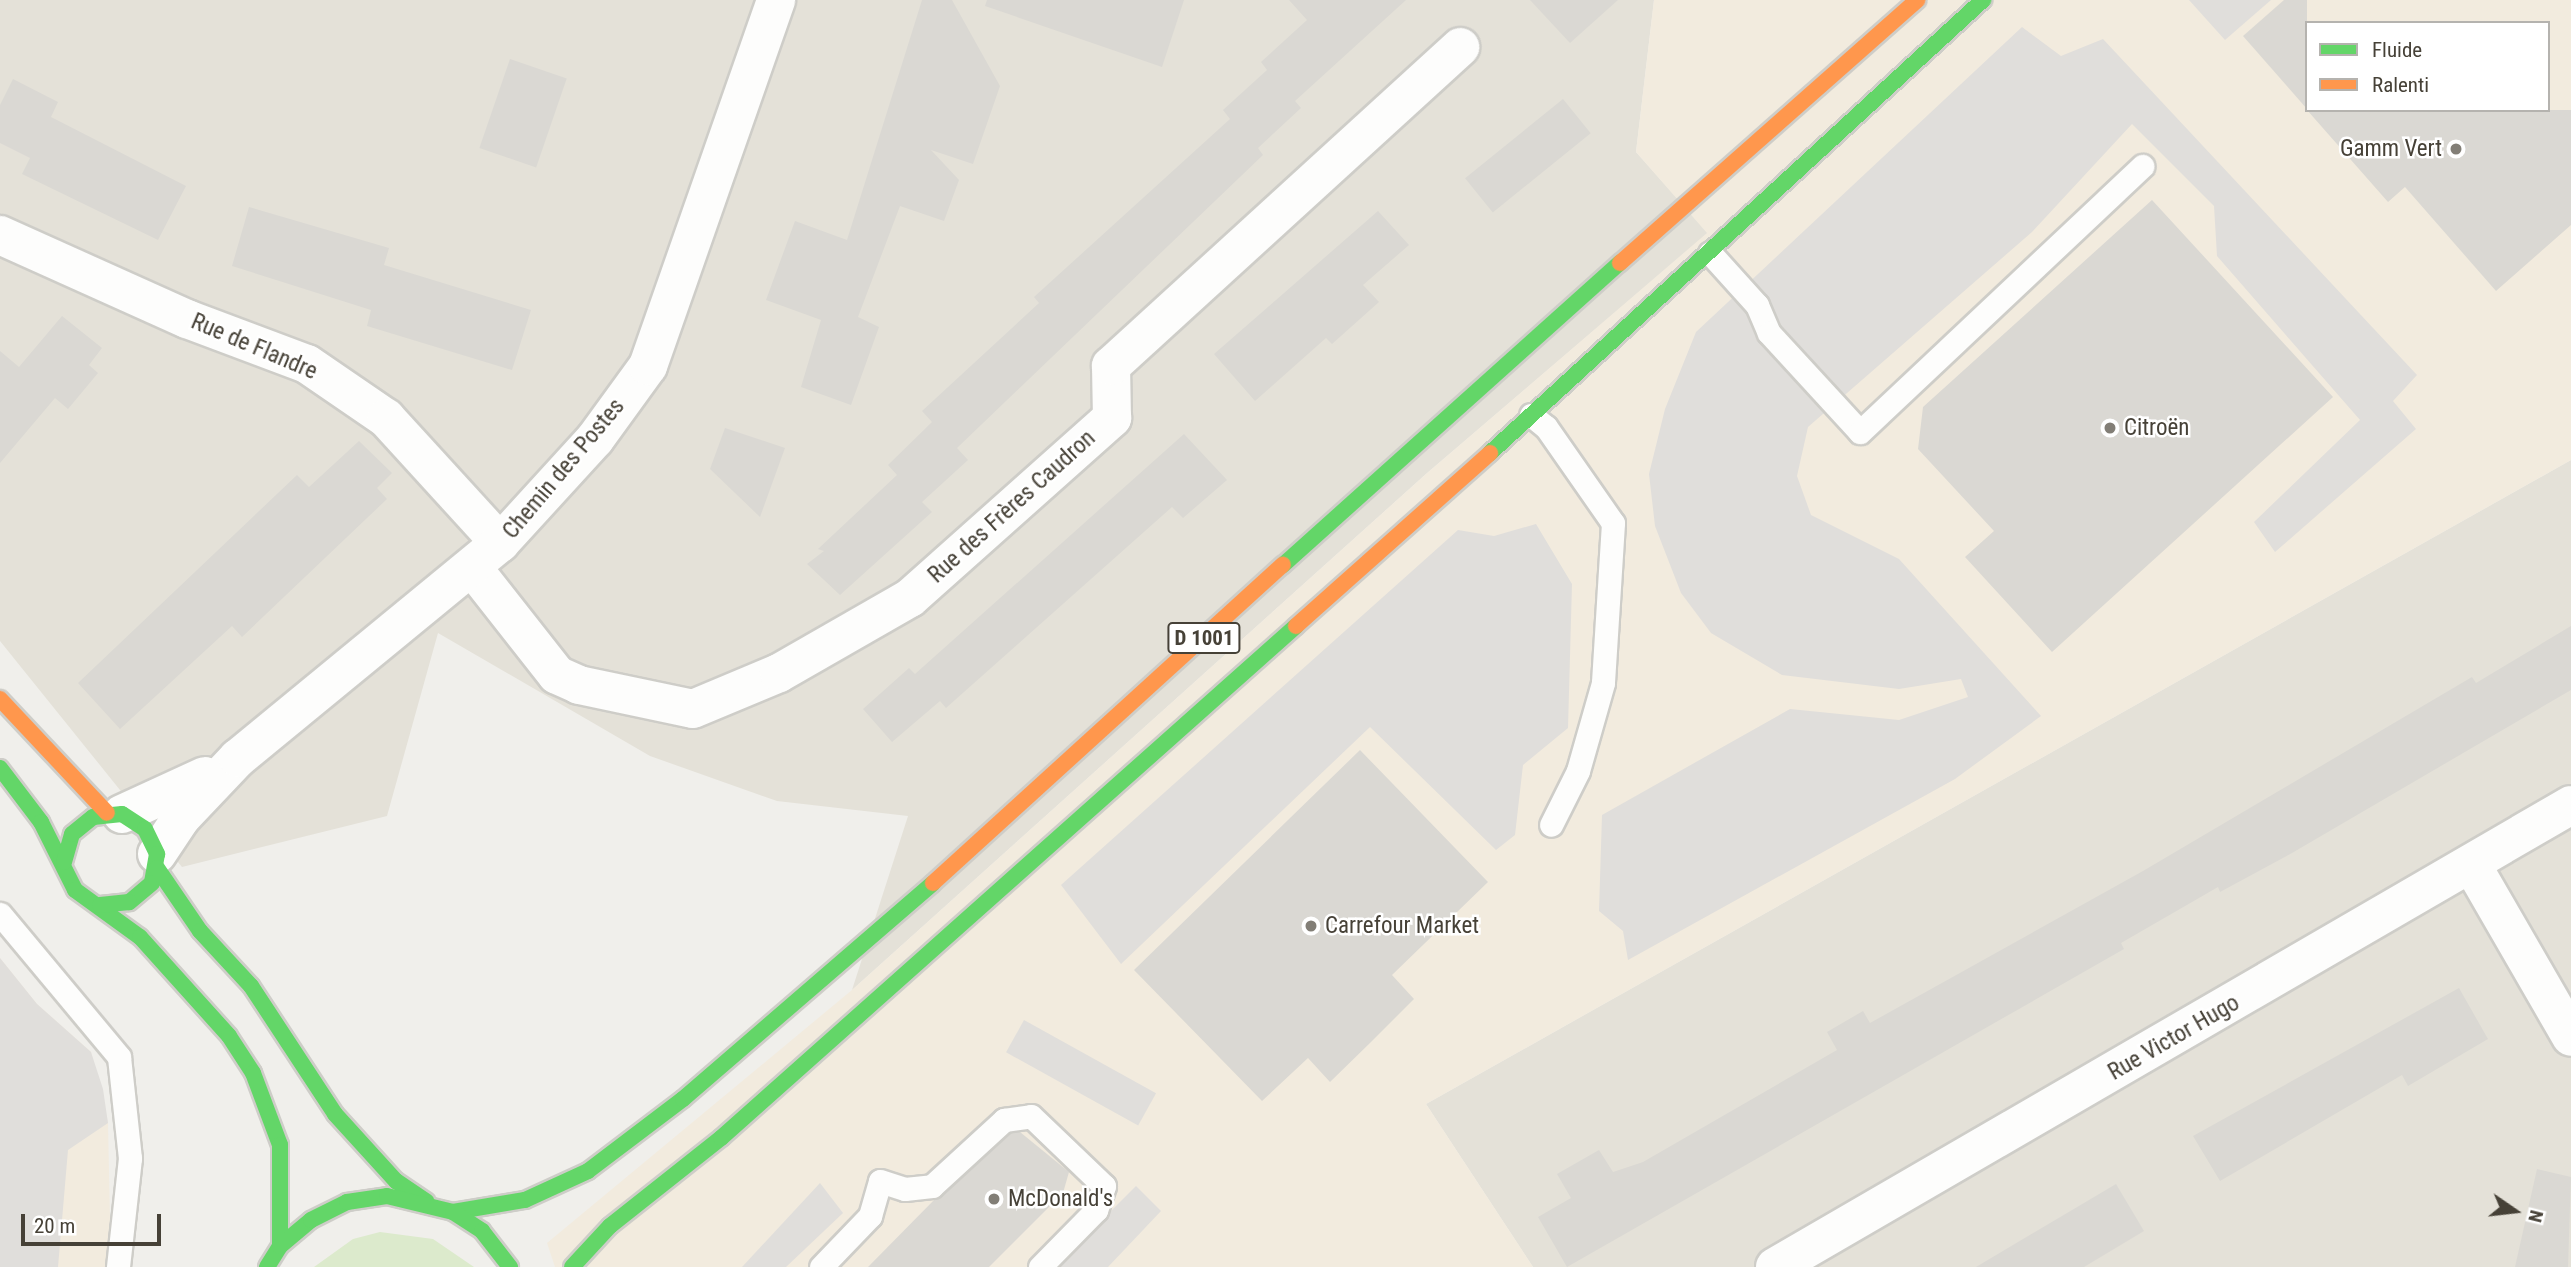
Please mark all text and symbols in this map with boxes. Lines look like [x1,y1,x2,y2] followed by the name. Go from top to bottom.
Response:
[2305,21,2550,112] legend
[2372,38,2422,62] text: Fluide
[2372,73,2429,97] text: Ralenti
[2340,135,2442,163] place label: Gamm Vert
[2448,141,2464,157] marker: Gamm Vert
[187,308,321,386] street label: Rue de Flandre
[497,393,631,545] street label: Chemin des Postes
[2124,414,2189,442] place label: Citroën
[2102,420,2118,436] marker: Citroën
[923,425,1101,589] street label: Rue des Frères Caudron
[1167,620,1241,656] road number: D 1001
[1325,912,1479,940] place label: Carrefour Market
[1303,918,1319,934] marker: Carrefour Market
[2104,989,2244,1087] street label: Rue Victor Hugo
[2480,1176,2550,1246] north arrow
[1008,1185,1113,1213] place label: McDonald's
[986,1191,1002,1207] marker: McDonald's
[24,1200,164,1244] scale bar
[2523,1208,2548,1225] text: N
[34,1214,75,1238] text: 20 m

